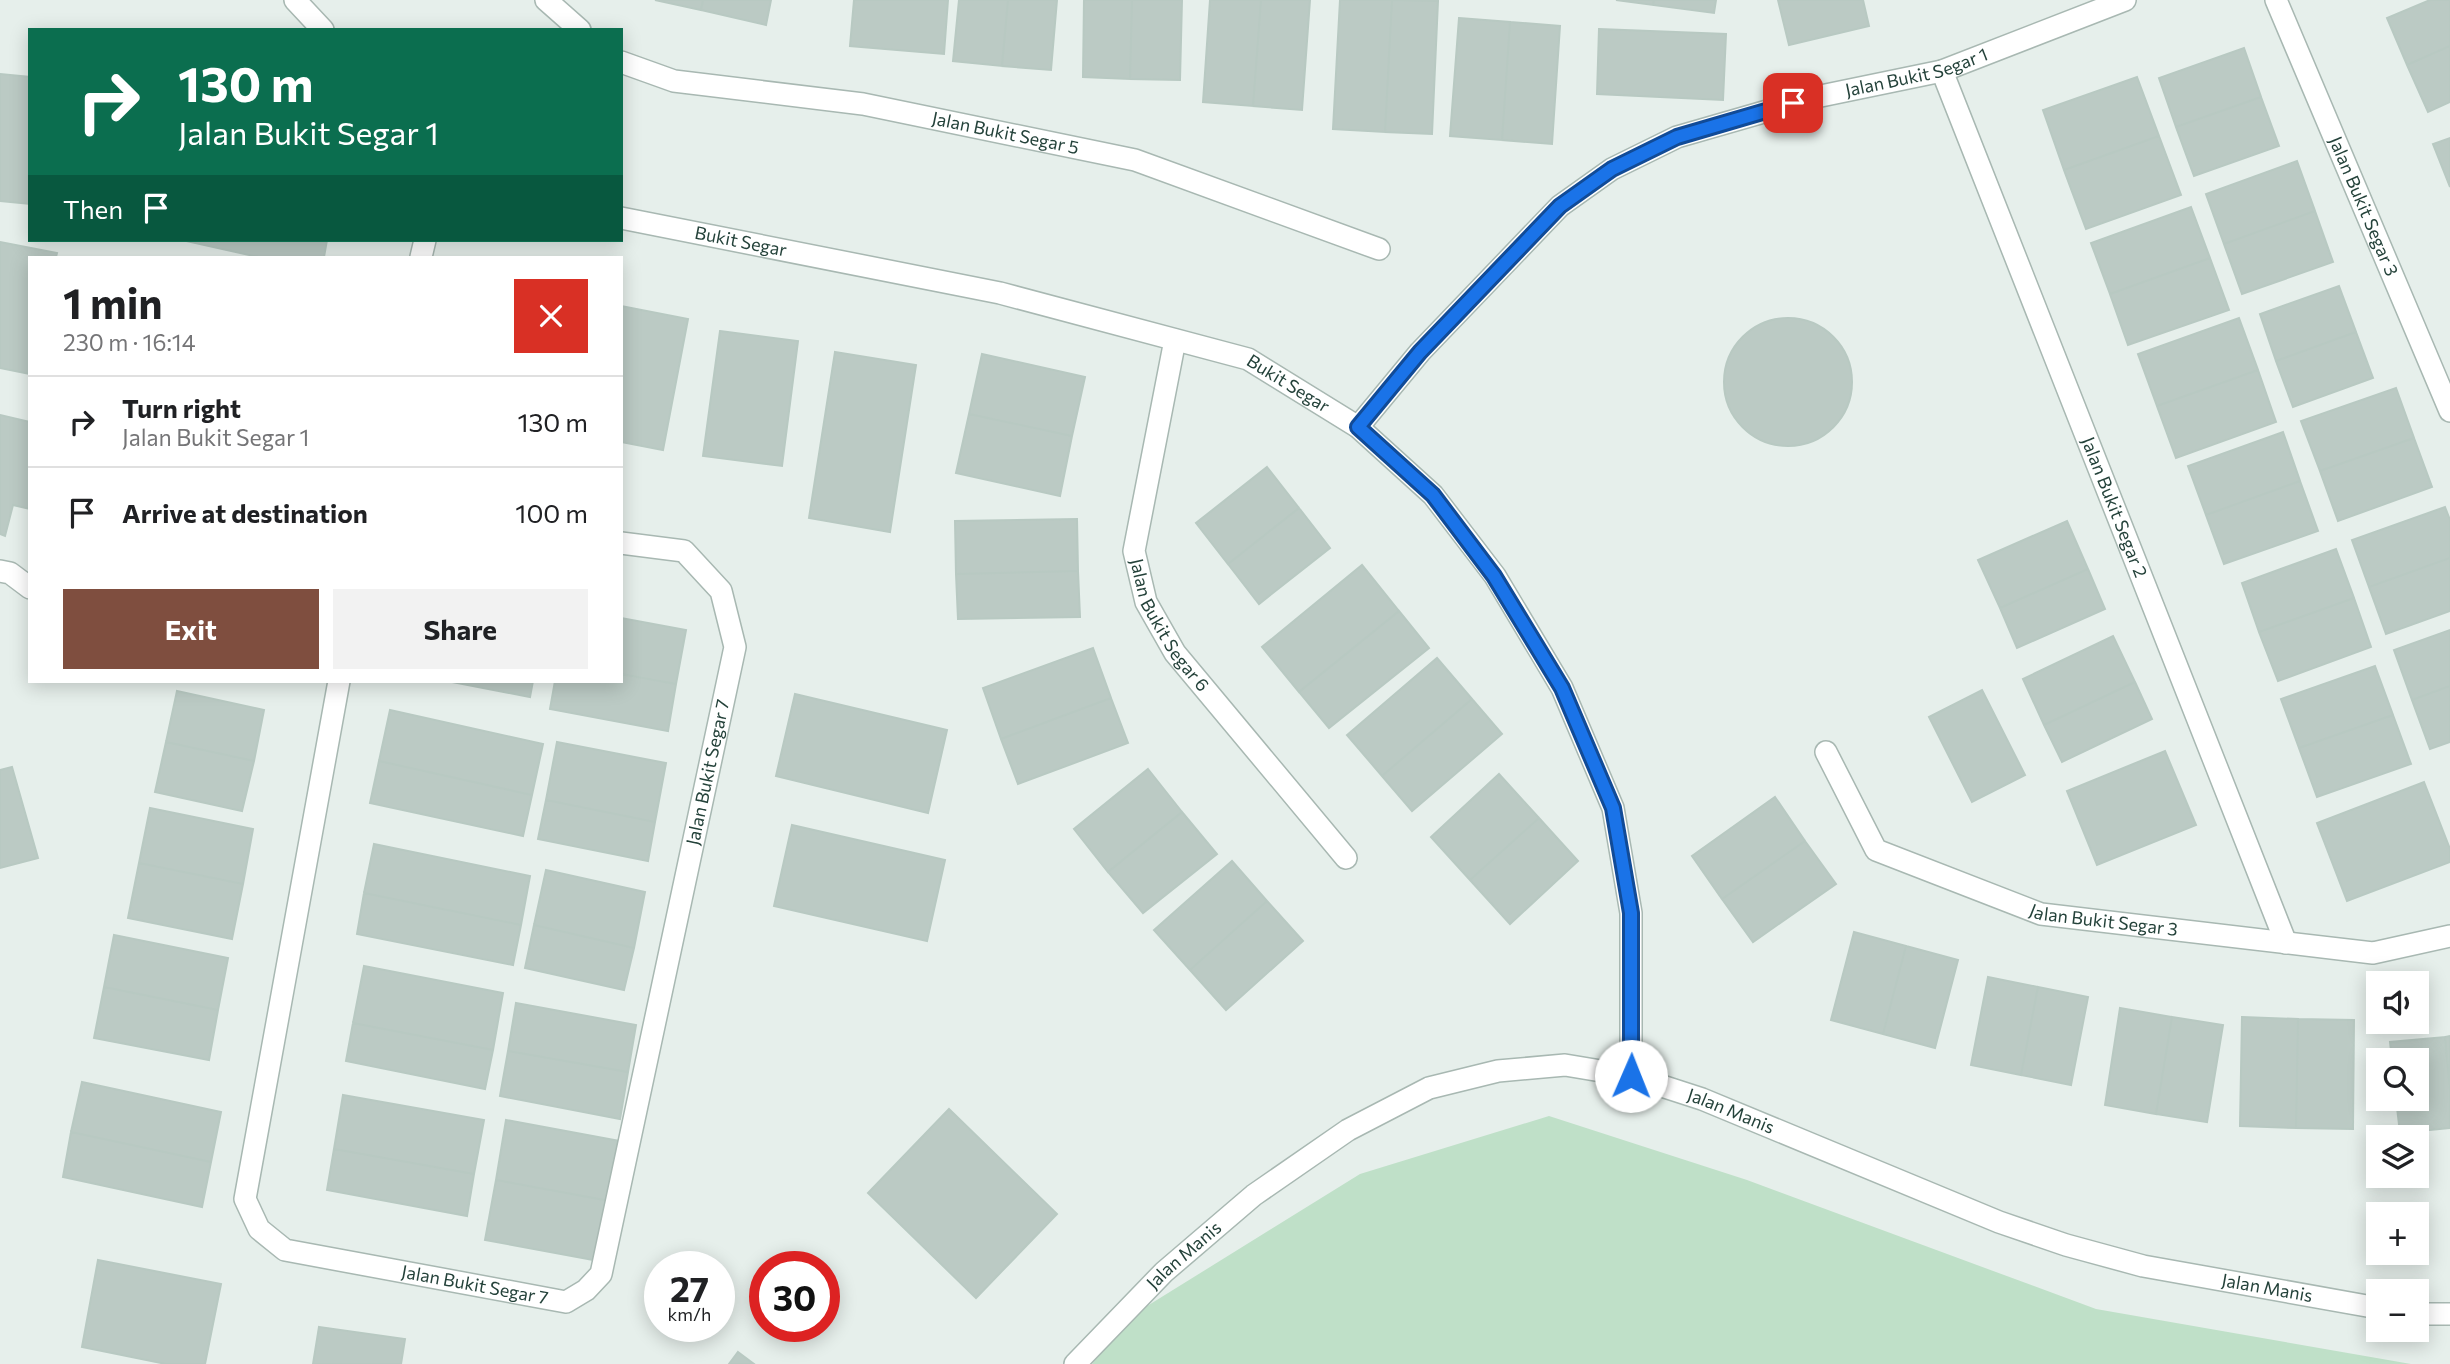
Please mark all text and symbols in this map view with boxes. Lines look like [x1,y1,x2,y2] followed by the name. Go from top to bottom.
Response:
[1843,42,1991,101] street label: Jalan Bukit Segar 1
[178,52,313,112] text: 130 m
[63,56,154,147] icon: right
[1763,73,1823,133] pin
[1774,84,1812,122] icon: arrive
[930,106,1081,158] street label: Jalan Bukit Segar 5
[178,112,439,152] text: Jalan Bukit Segar 1
[2325,133,2404,279] street label: Jalan Bukit Segar 3
[137,189,175,227] icon: arrive
[63,193,123,224] text: Then
[693,221,789,261] street label: Bukit Segar
[63,276,163,328] text: 1 min
[514,279,588,353] button: close
[63,328,195,356] text: 230 m · 16:14
[1243,349,1334,417] street label: Bukit Segar
[122,392,241,423] text: Turn right
[63,403,101,441] icon: right
[517,406,588,437] text: 130 m
[122,423,309,451] text: Jalan Bukit Segar 1
[2077,434,2153,580] street label: Jalan Bukit Segar 2
[63,494,101,532] icon: arrive
[122,497,368,528] text: Arrive at destination
[515,497,588,528] text: 100 m
[1126,556,1214,696] street label: Jalan Bukit Segar 6
[63,589,319,669] button: Exit
[333,589,588,669] button: Share
[681,697,734,847] street label: Jalan Bukit Segar 7
[2026,899,2179,940] street label: Jalan Bukit Segar 3
[2366,971,2429,1342] map controls
[2366,971,2429,1034] button: sound
[1594,1039,1668,1113] position arrow
[2366,1048,2429,1111] button: search
[1685,1083,1778,1138] street label: Jalan Manis
[2366,1125,2429,1188] button: layers
[2366,1202,2429,1265] button: +
[1141,1216,1225,1293] street label: Jalan Manis
[749,1251,840,1342] speed limit sign: 30
[400,1260,550,1308] street label: Jalan Bukit Segar 7
[670,1266,709,1309] text: 27
[2220,1268,2315,1306] street label: Jalan Manis
[2366,1279,2429,1342] button: −
[668,1303,711,1325] text: km/h

